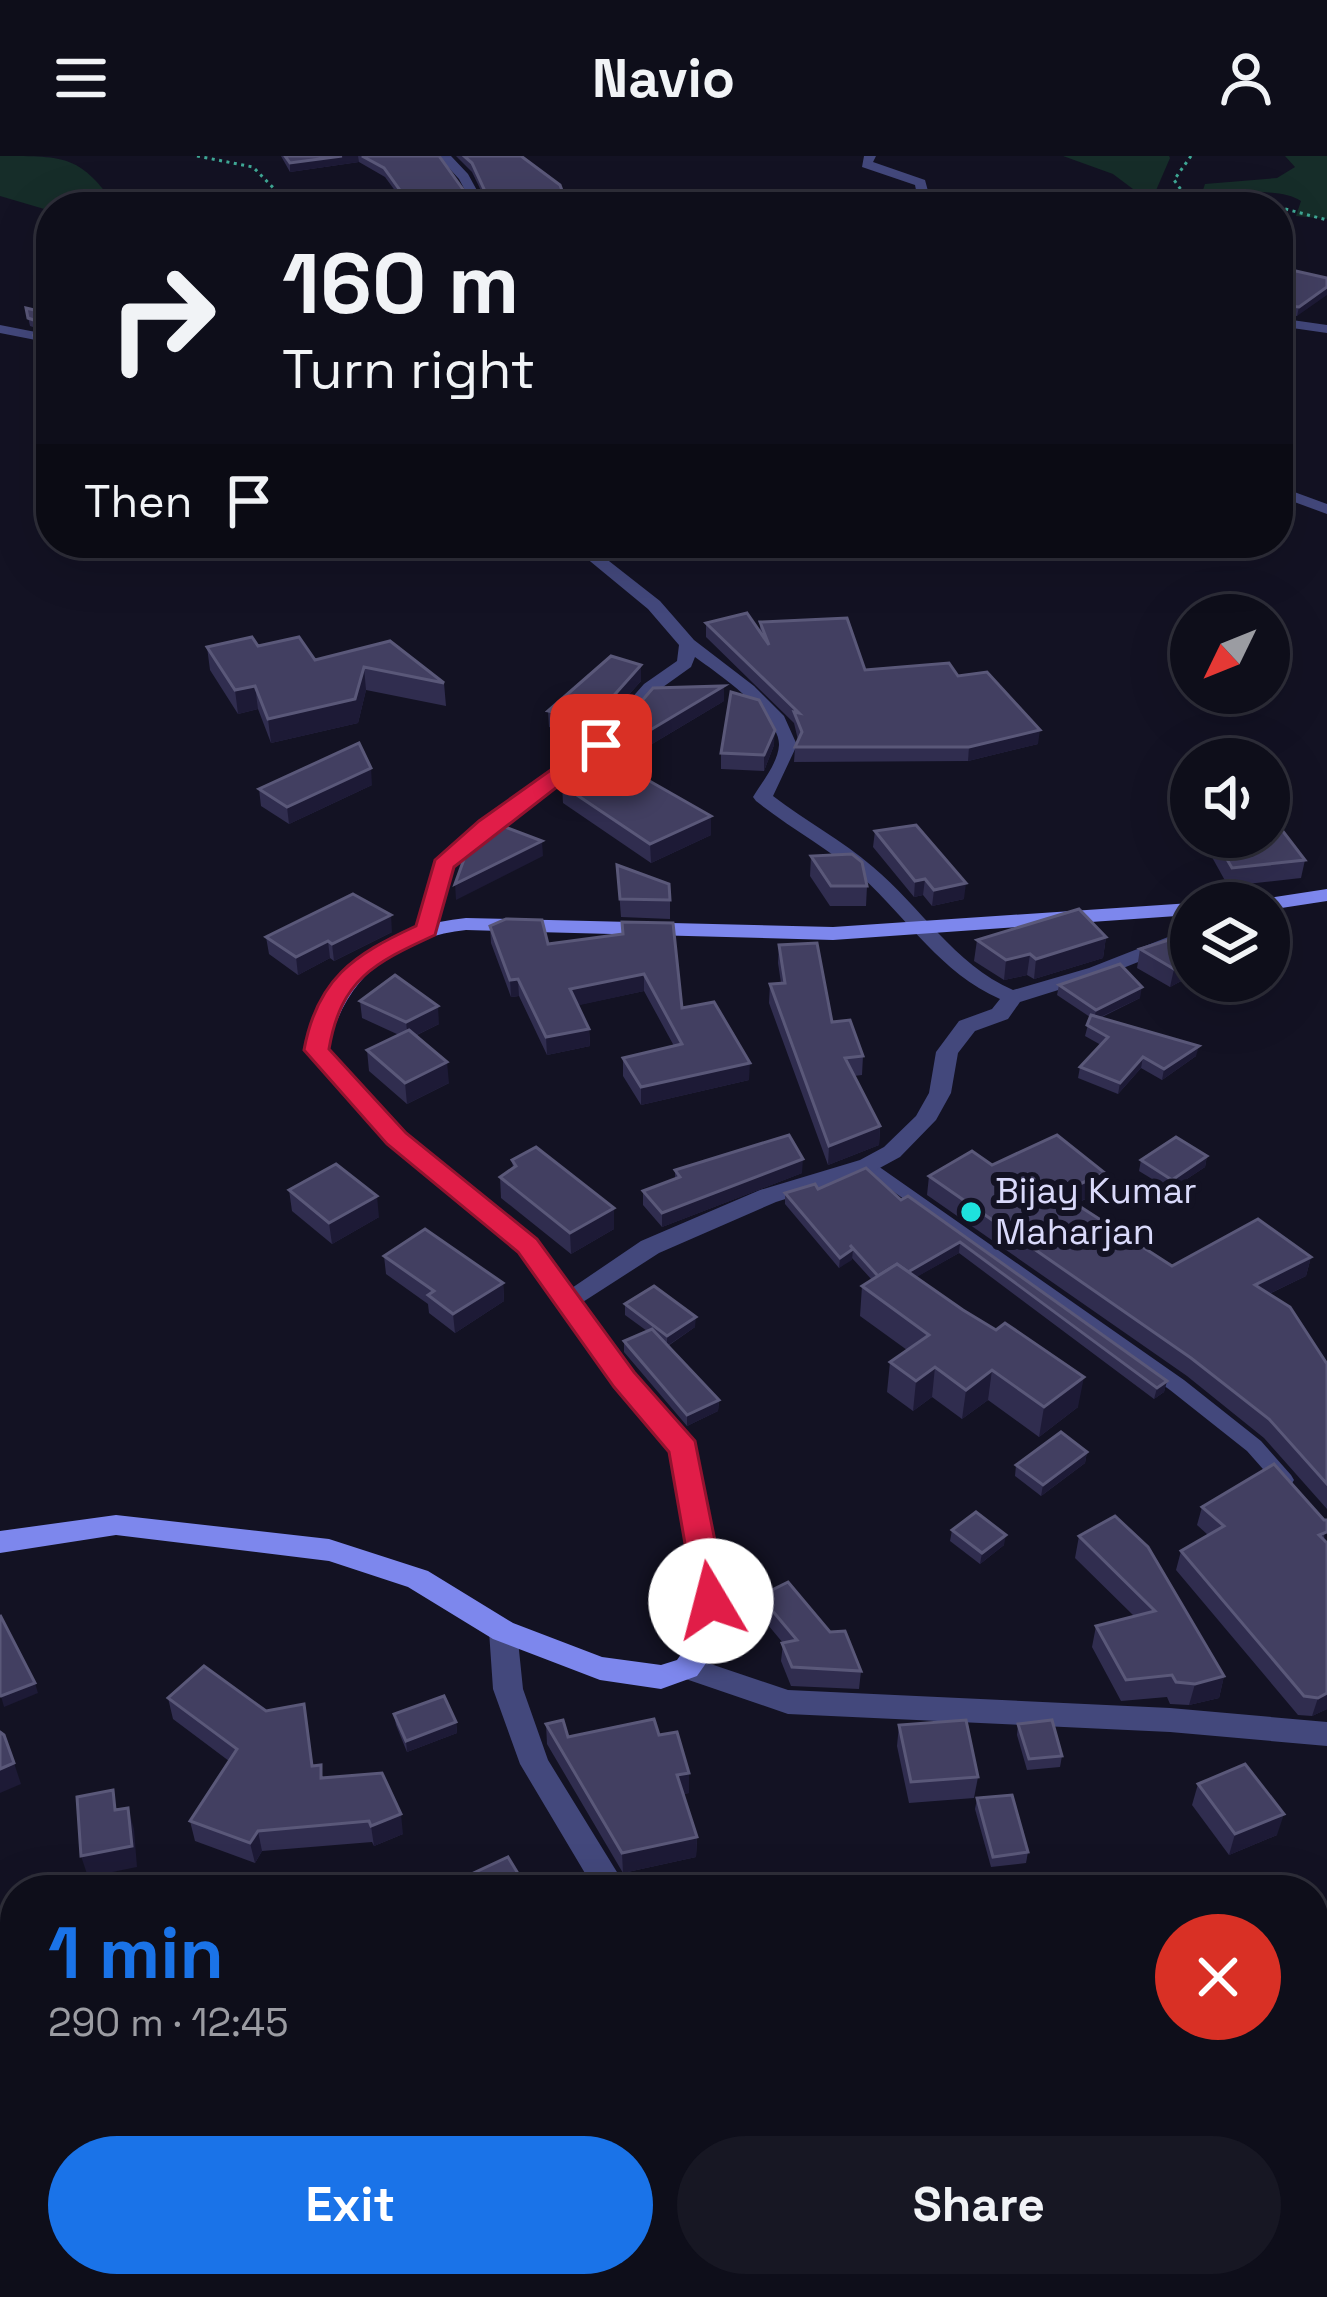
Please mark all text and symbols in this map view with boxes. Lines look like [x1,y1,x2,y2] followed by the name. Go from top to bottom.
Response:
[592,44,735,113] text: Navio
[48,45,114,111] icon: menu
[1213,45,1279,111] icon: person
[282,230,519,338] text: 160 m
[84,240,240,396] icon: right
[282,335,535,404] text: Turn right
[216,468,282,534] icon: arrive
[84,473,192,530] text: Then
[1170,594,1290,714] north arrow
[1170,594,1290,1002] map controls
[550,694,652,796] pin
[568,712,634,778] icon: arrive
[1170,738,1290,858] button: sound
[1170,882,1290,1002] button: layers
[995,1168,1197,1255] place label: Bijay Kumar Maharjan
[958,1199,984,1225] marker: Bijay Kumar Maharjan
[648,1538,774,1664] position arrow
[48,1907,224,1999] text: 1 min
[1155,1914,1281,2040] button: close
[48,1998,289,2047] text: 290 m · 12:45
[48,2136,653,2274] button: Exit
[677,2136,1281,2274] button: Share

